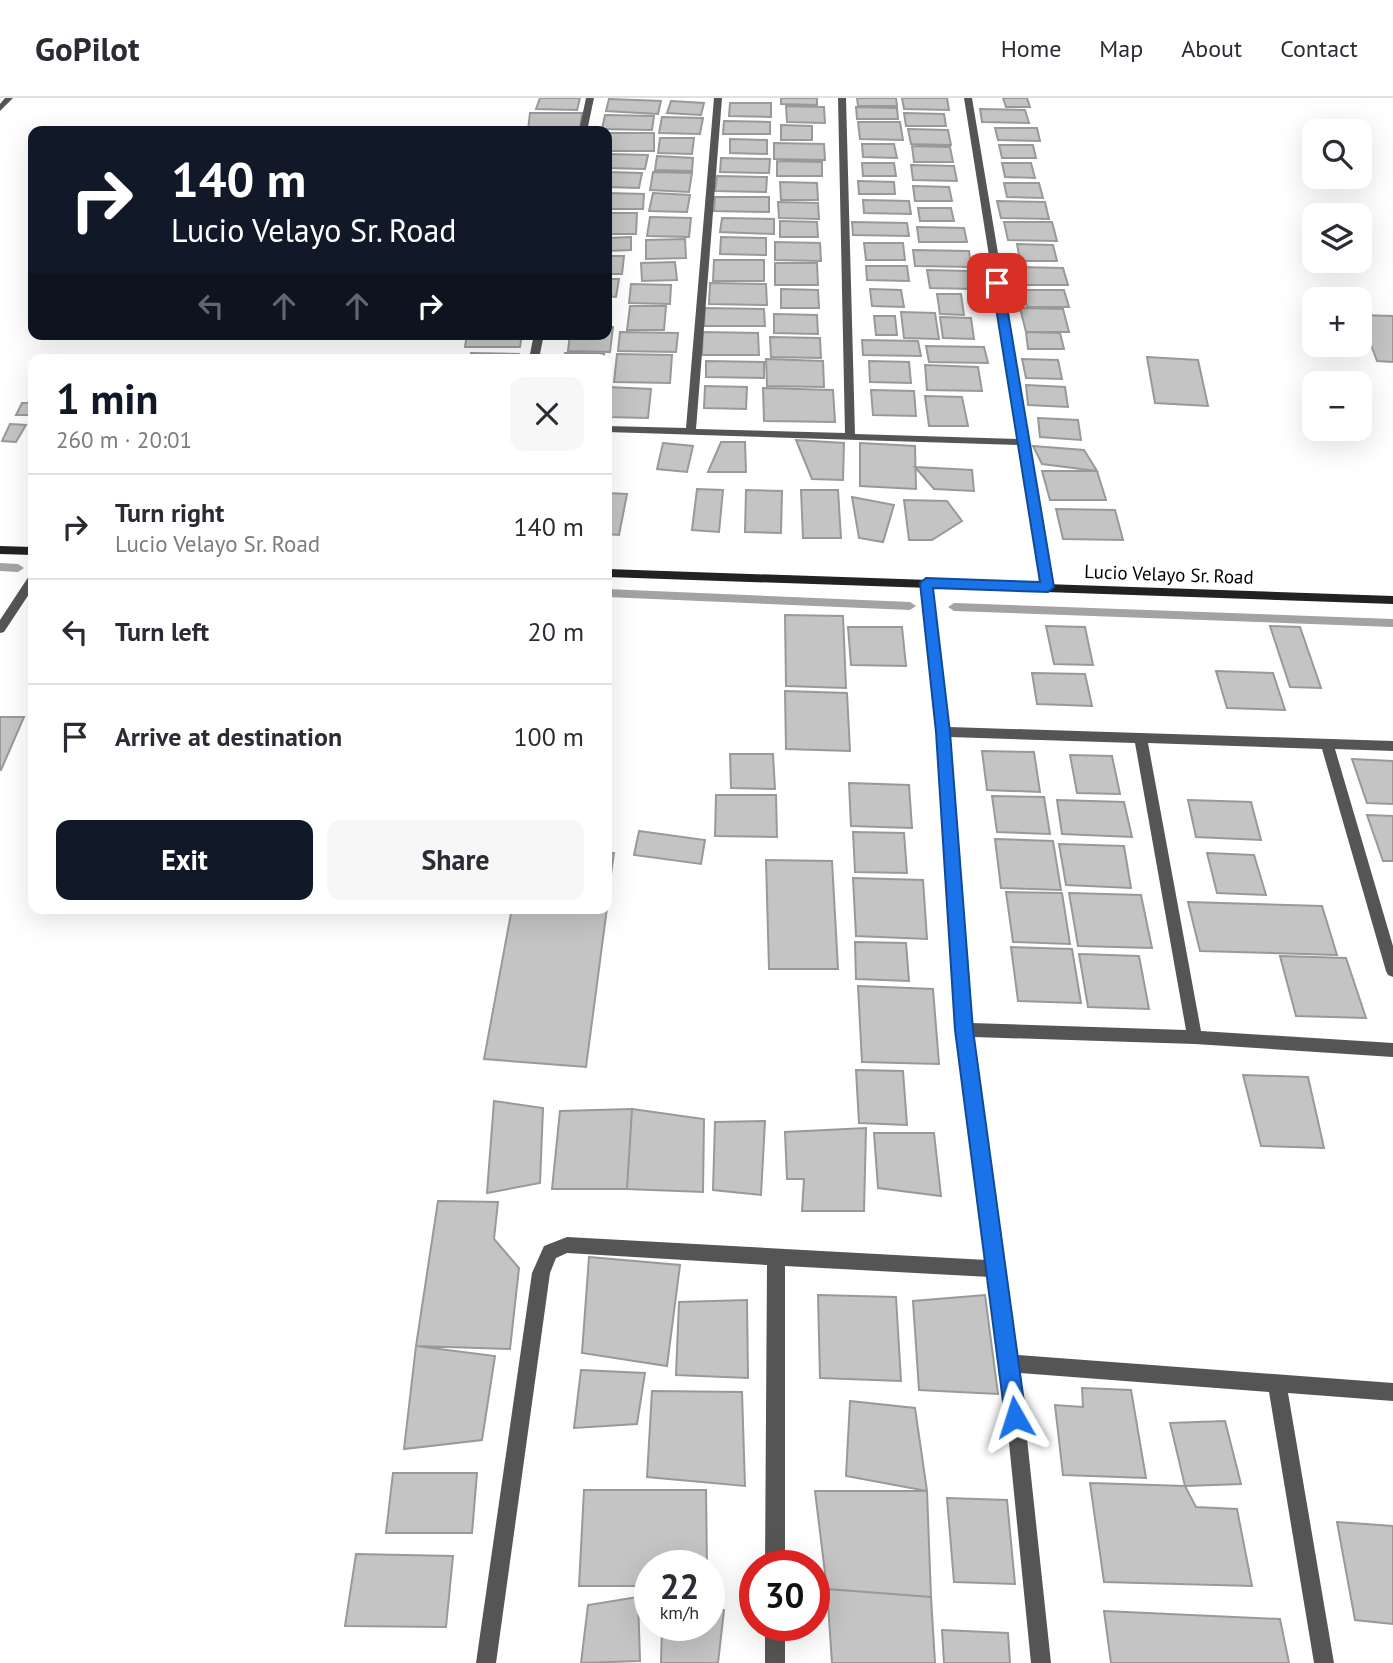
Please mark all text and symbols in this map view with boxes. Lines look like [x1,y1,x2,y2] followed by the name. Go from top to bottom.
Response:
[35,27,140,70] text: GoPilot
[1001,33,1061,64] text: Home
[1099,33,1143,64] text: Map
[1181,33,1242,64] text: About
[1280,33,1358,64] text: Contact
[1302,119,1372,441] map controls
[1302,119,1372,189] button: search
[171,147,306,211] text: 140 m
[56,154,147,245] icon: right
[1302,203,1372,273] button: layers
[171,209,457,251] text: Lucio Velayo Sr. Road
[967,253,1027,313] pin
[978,264,1016,302] icon: arrive
[192,287,230,325] icon: left
[265,287,303,325] icon: ahead
[338,287,376,325] icon: ahead
[411,287,449,325] icon: right
[1302,287,1372,357] button: +
[56,371,158,426] text: 1 min
[1302,371,1372,441] button: −
[510,377,584,451] button: close
[56,425,192,454] text: 260 m · 20:01
[115,496,224,529] text: Turn right
[56,508,94,546] icon: right
[513,510,584,543] text: 140 m
[115,529,320,558] text: Lucio Velayo Sr. Road
[1084,559,1254,589] street label: Lucio Velayo Sr. Road
[56,613,94,651] icon: left
[115,615,209,648] text: Turn left
[528,615,584,648] text: 20 m
[56,718,94,756] icon: arrive
[115,720,342,753] text: Arrive at destination
[513,720,584,753] text: 100 m
[56,820,313,900] button: Exit
[327,820,584,900] button: Share
[978,1380,1052,1454] position arrow
[739,1550,830,1641] speed limit sign: 30
[660,1563,699,1609] text: 22
[660,1601,699,1624] text: km/h

